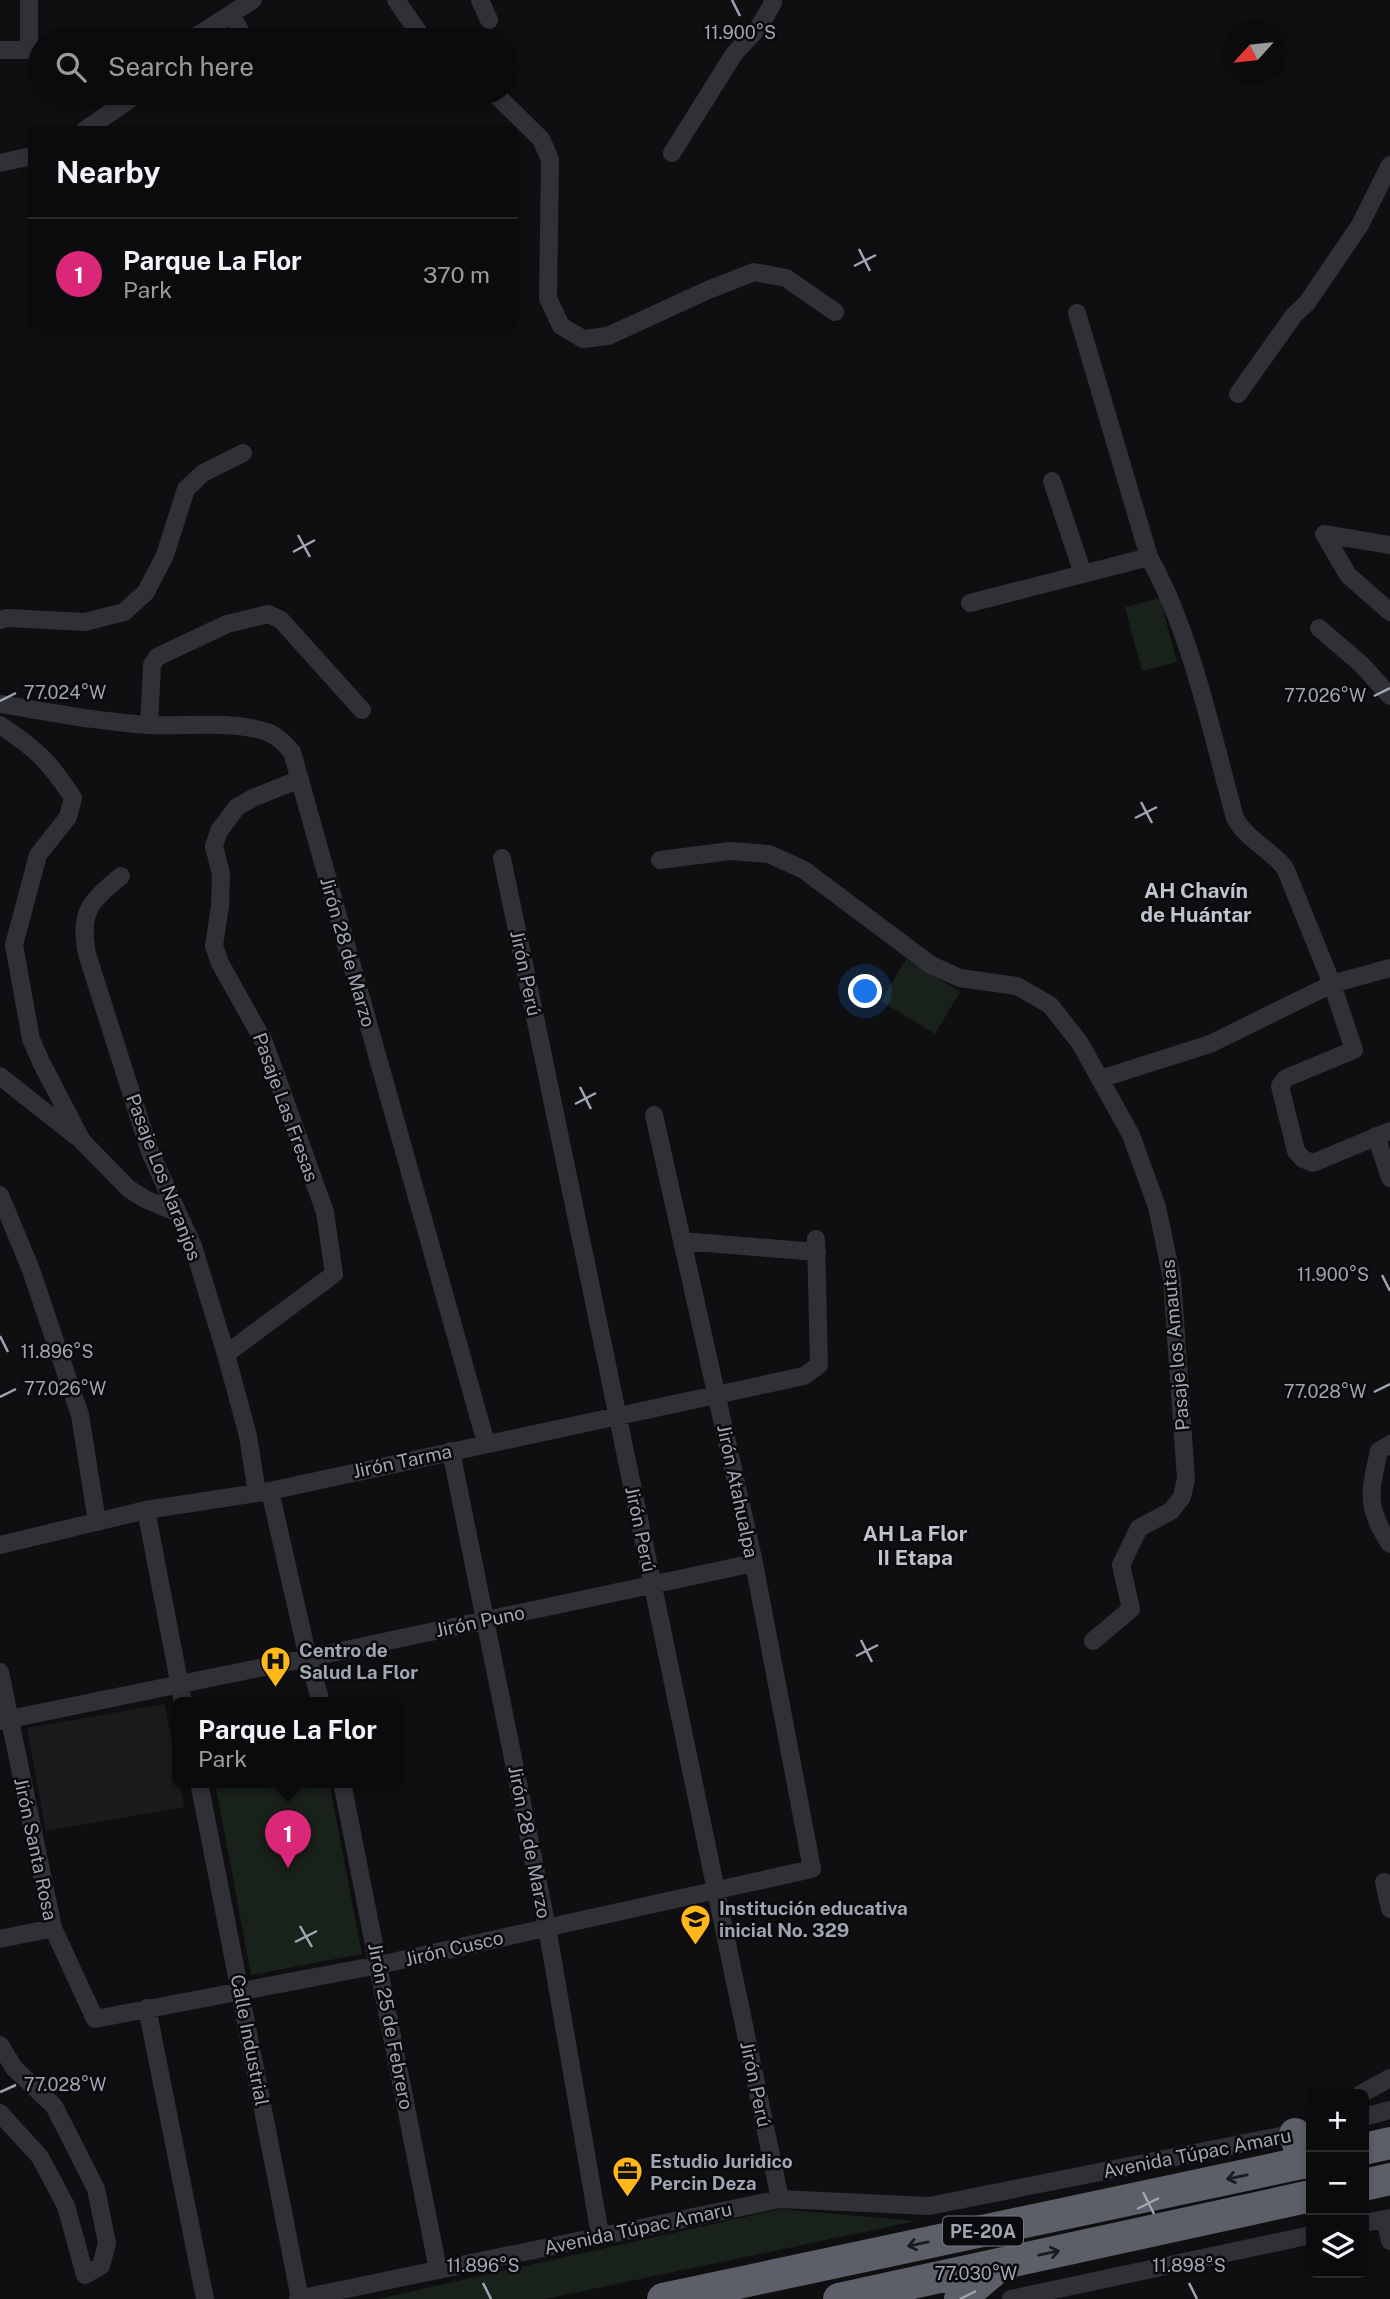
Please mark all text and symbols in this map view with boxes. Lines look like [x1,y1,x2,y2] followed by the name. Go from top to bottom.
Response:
[1222,21,1285,84] north arrow
[704,22,776,43] text: 11.900°S
[28,28,518,105] search box
[52,48,90,86] icon: search
[108,51,254,82] text: Search here
[56,154,160,190] text: Nearby
[123,245,302,276] text: Parque La Flor
[74,261,84,288] text: 1
[423,261,490,288] text: 370 m
[123,276,172,303] text: Park
[24,682,106,703] text: 77.024°W
[1284,685,1366,706] text: 77.026°W
[316,874,380,1030] street label: Jirón 28 de Marzo
[1140,878,1252,927] district label: AH Chavín de Huántar
[506,928,546,1018] street label: Jirón Perú
[848,974,882,1008] your location
[249,1030,323,1184] street label: Pasaje Las Fresas
[122,1091,206,1263] street label: Pasaje Los Naranjos
[1157,1259,1193,1431] street label: Pasaje los Amautas
[1297,1264,1369,1285] text: 11.900°S
[21,1341,93,1362] text: 11.896°S
[24,1378,106,1399] text: 77.026°W
[1284,1381,1366,1402] text: 77.028°W
[713,1422,763,1560] street label: Jirón Atahualpa
[350,1440,454,1482] street label: Jirón Tarma
[621,1484,661,1574] street label: Jirón Perú
[863,1521,968,1570] district label: AH La Flor II Etapa
[433,1601,527,1641] street label: Jirón Puno
[299,1639,418,1683] place label: Centro de Salud La Flor
[259,1644,293,1688] hospital icon: Centro de Salud La Flor
[172,1697,403,1788] popup
[198,1714,377,1745] text: Parque La Flor
[198,1745,247,1772] text: Park
[504,1764,556,1920] street label: Jirón 28 de Marzo
[10,1776,62,1922] street label: Jirón Santa Rosa
[265,1810,311,1868] pin: 1
[719,1897,908,1941] place label: Institución educativa inicial No. 329
[679,1902,713,1946] school or university icon: Institución educativa inicial No. 329
[403,1926,505,1970] street label: Jirón Cusco
[364,1941,418,2111] street label: Jirón 25 de Febrero
[226,1972,274,2108] street label: Calle Industrial
[736,2039,776,2129] street label: Jirón Perú
[24,2074,106,2095] text: 77.028°W
[1306,2089,1369,2278] map controls
[1306,2089,1369,2152] button: +
[1101,2124,1293,2182] street label: Avenida Túpac Amaru
[650,2150,793,2194] place label: Estudio Juridico Percin Deza
[1306,2152,1369,2215] button: −
[610,2155,644,2199] office icon: Estudio Juridico Percin Deza
[1226,2170,1249,2184] one-way arrow
[542,2197,734,2259] street label: Avenida Túpac Amaru
[1306,2215,1369,2278] button: layers
[943,2216,1023,2246] road number: PE-20A
[908,2239,930,2252] one-way arrow
[1037,2246,1060,2259] one-way arrow
[447,2255,519,2276] text: 11.896°S
[1152,2255,1226,2276] text: 11.898°S
[935,2263,1017,2284] text: 77.030°W

